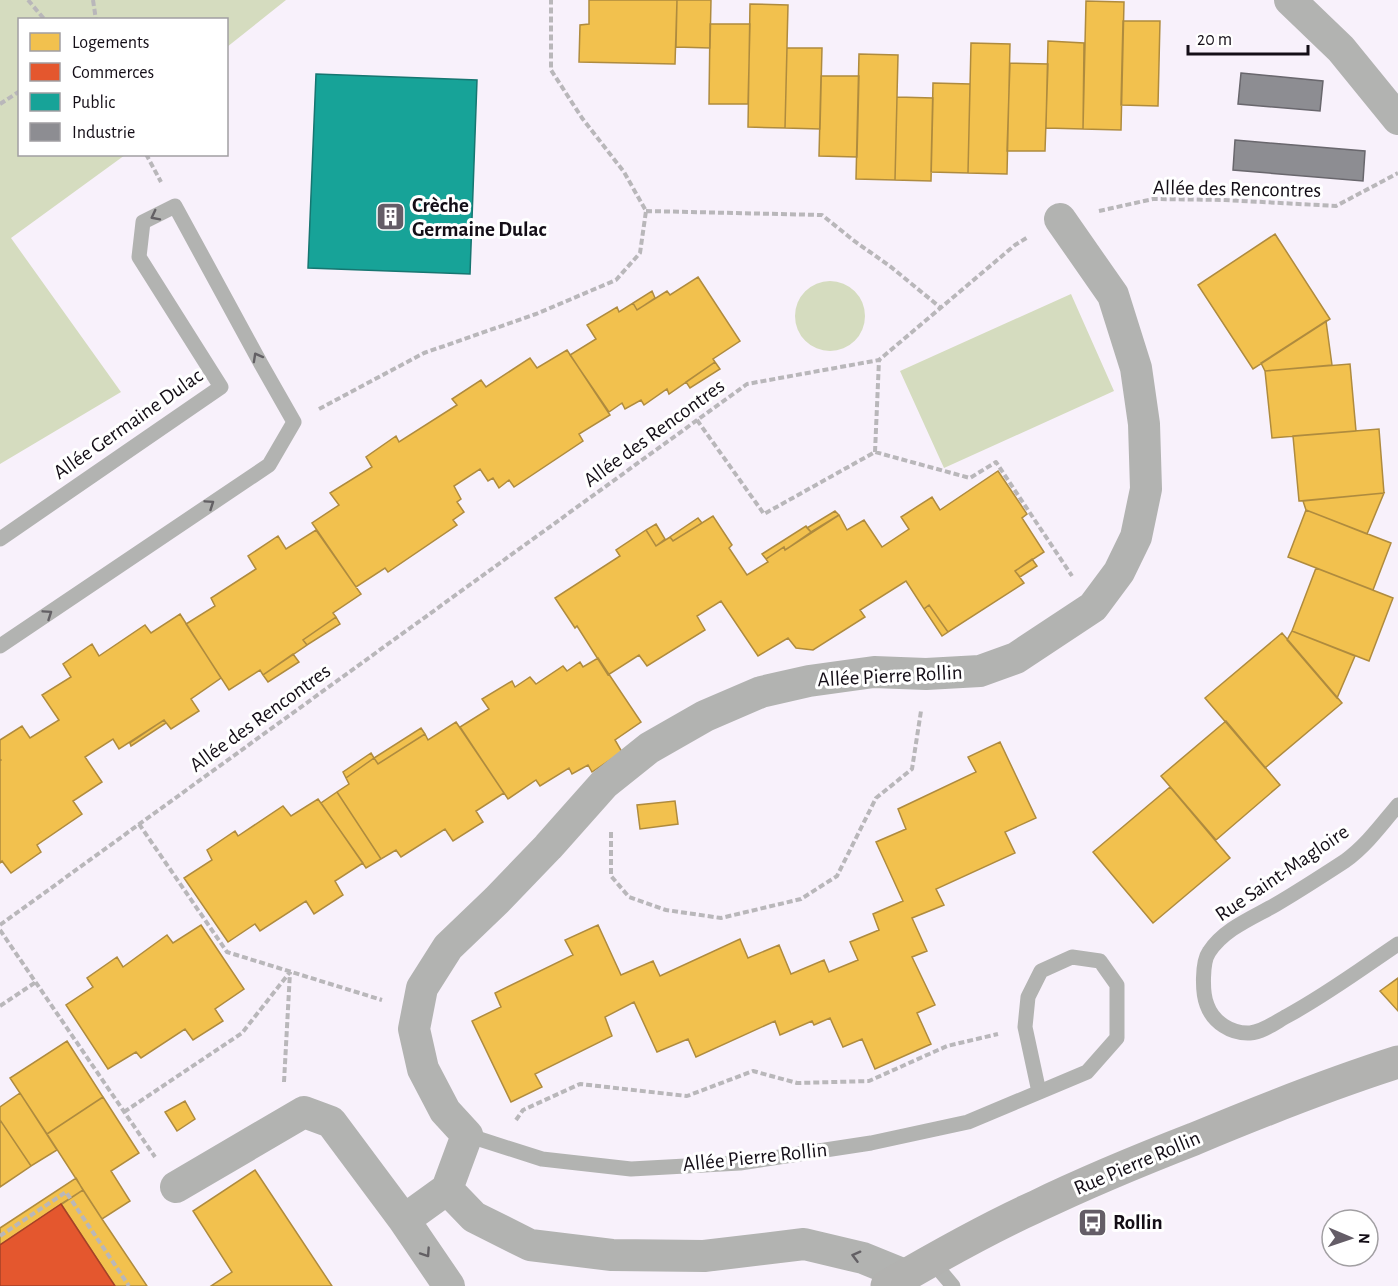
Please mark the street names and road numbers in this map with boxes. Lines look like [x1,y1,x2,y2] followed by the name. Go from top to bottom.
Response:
[1153,177,1321,201] street label: Allée des Rencontres
[50,365,206,483] street label: Allée Germaine Dulac
[580,375,728,491] street label: Allée des Rencontres
[186,660,334,776] street label: Allée des Rencontres
[817,662,963,690] street label: Allée Pierre Rollin
[1212,821,1352,925] street label: Rue Saint-Magloire
[1071,1127,1203,1199] street label: Rue Pierre Rollin
[682,1139,828,1175] street label: Allée Pierre Rollin

